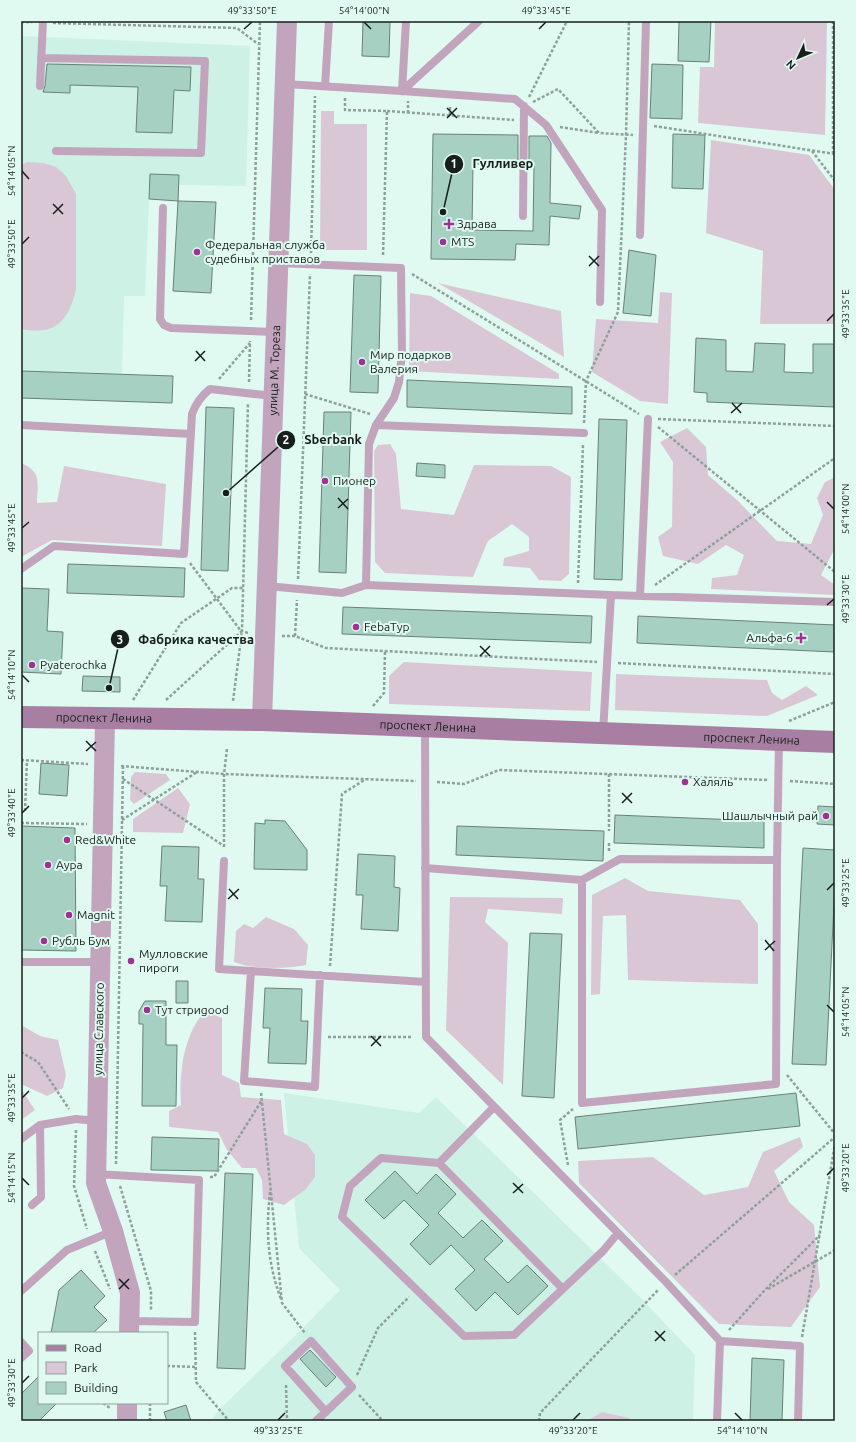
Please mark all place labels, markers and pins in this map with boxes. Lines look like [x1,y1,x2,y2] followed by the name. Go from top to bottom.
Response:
[444,151,541,176] callout: Гулливер
[457,217,497,230] place label: Здрава
[444,219,454,229] marker: Здрава
[451,235,474,248] place label: MTS
[438,237,448,247] marker: MTS
[205,238,325,265] place label: Федеральная служба судебных приставов
[192,247,202,257] marker: Федеральная служба судебных приставов
[370,348,451,375] place label: Мир подарков Валерия
[357,357,367,367] marker: Мир подарков Валерия
[276,427,370,452] callout: Sberbank
[333,474,376,487] place label: Пионер
[320,476,330,486] marker: Пионер
[364,620,409,633] place label: FebaТур
[351,622,361,632] marker: FebaТур
[110,627,262,652] callout: Фабрика качества
[746,631,793,644] place label: Альфа-6
[796,633,806,643] marker: Альфа-6
[40,658,107,671] place label: Pyaterochka
[27,660,37,670] marker: Pyaterochka
[693,775,733,788] place label: Халяль
[680,777,690,787] marker: Халяль
[722,809,818,822] place label: Шашлычный рай
[821,811,831,821] marker: Шашлычный рай
[75,833,136,846] place label: Red&White
[62,835,72,845] marker: Red&White
[56,858,83,871] place label: Аура
[43,860,53,870] marker: Аура
[77,908,115,921] place label: Magnit
[64,910,74,920] marker: Magnit
[52,934,110,947] place label: Рубль Бум
[39,936,49,946] marker: Рубль Бум
[139,947,208,974] place label: Мулловские пироги
[126,956,136,966] marker: Мулловские пироги
[155,1003,229,1016] place label: Тут стриgood
[142,1005,152,1015] marker: Тут стриgood

